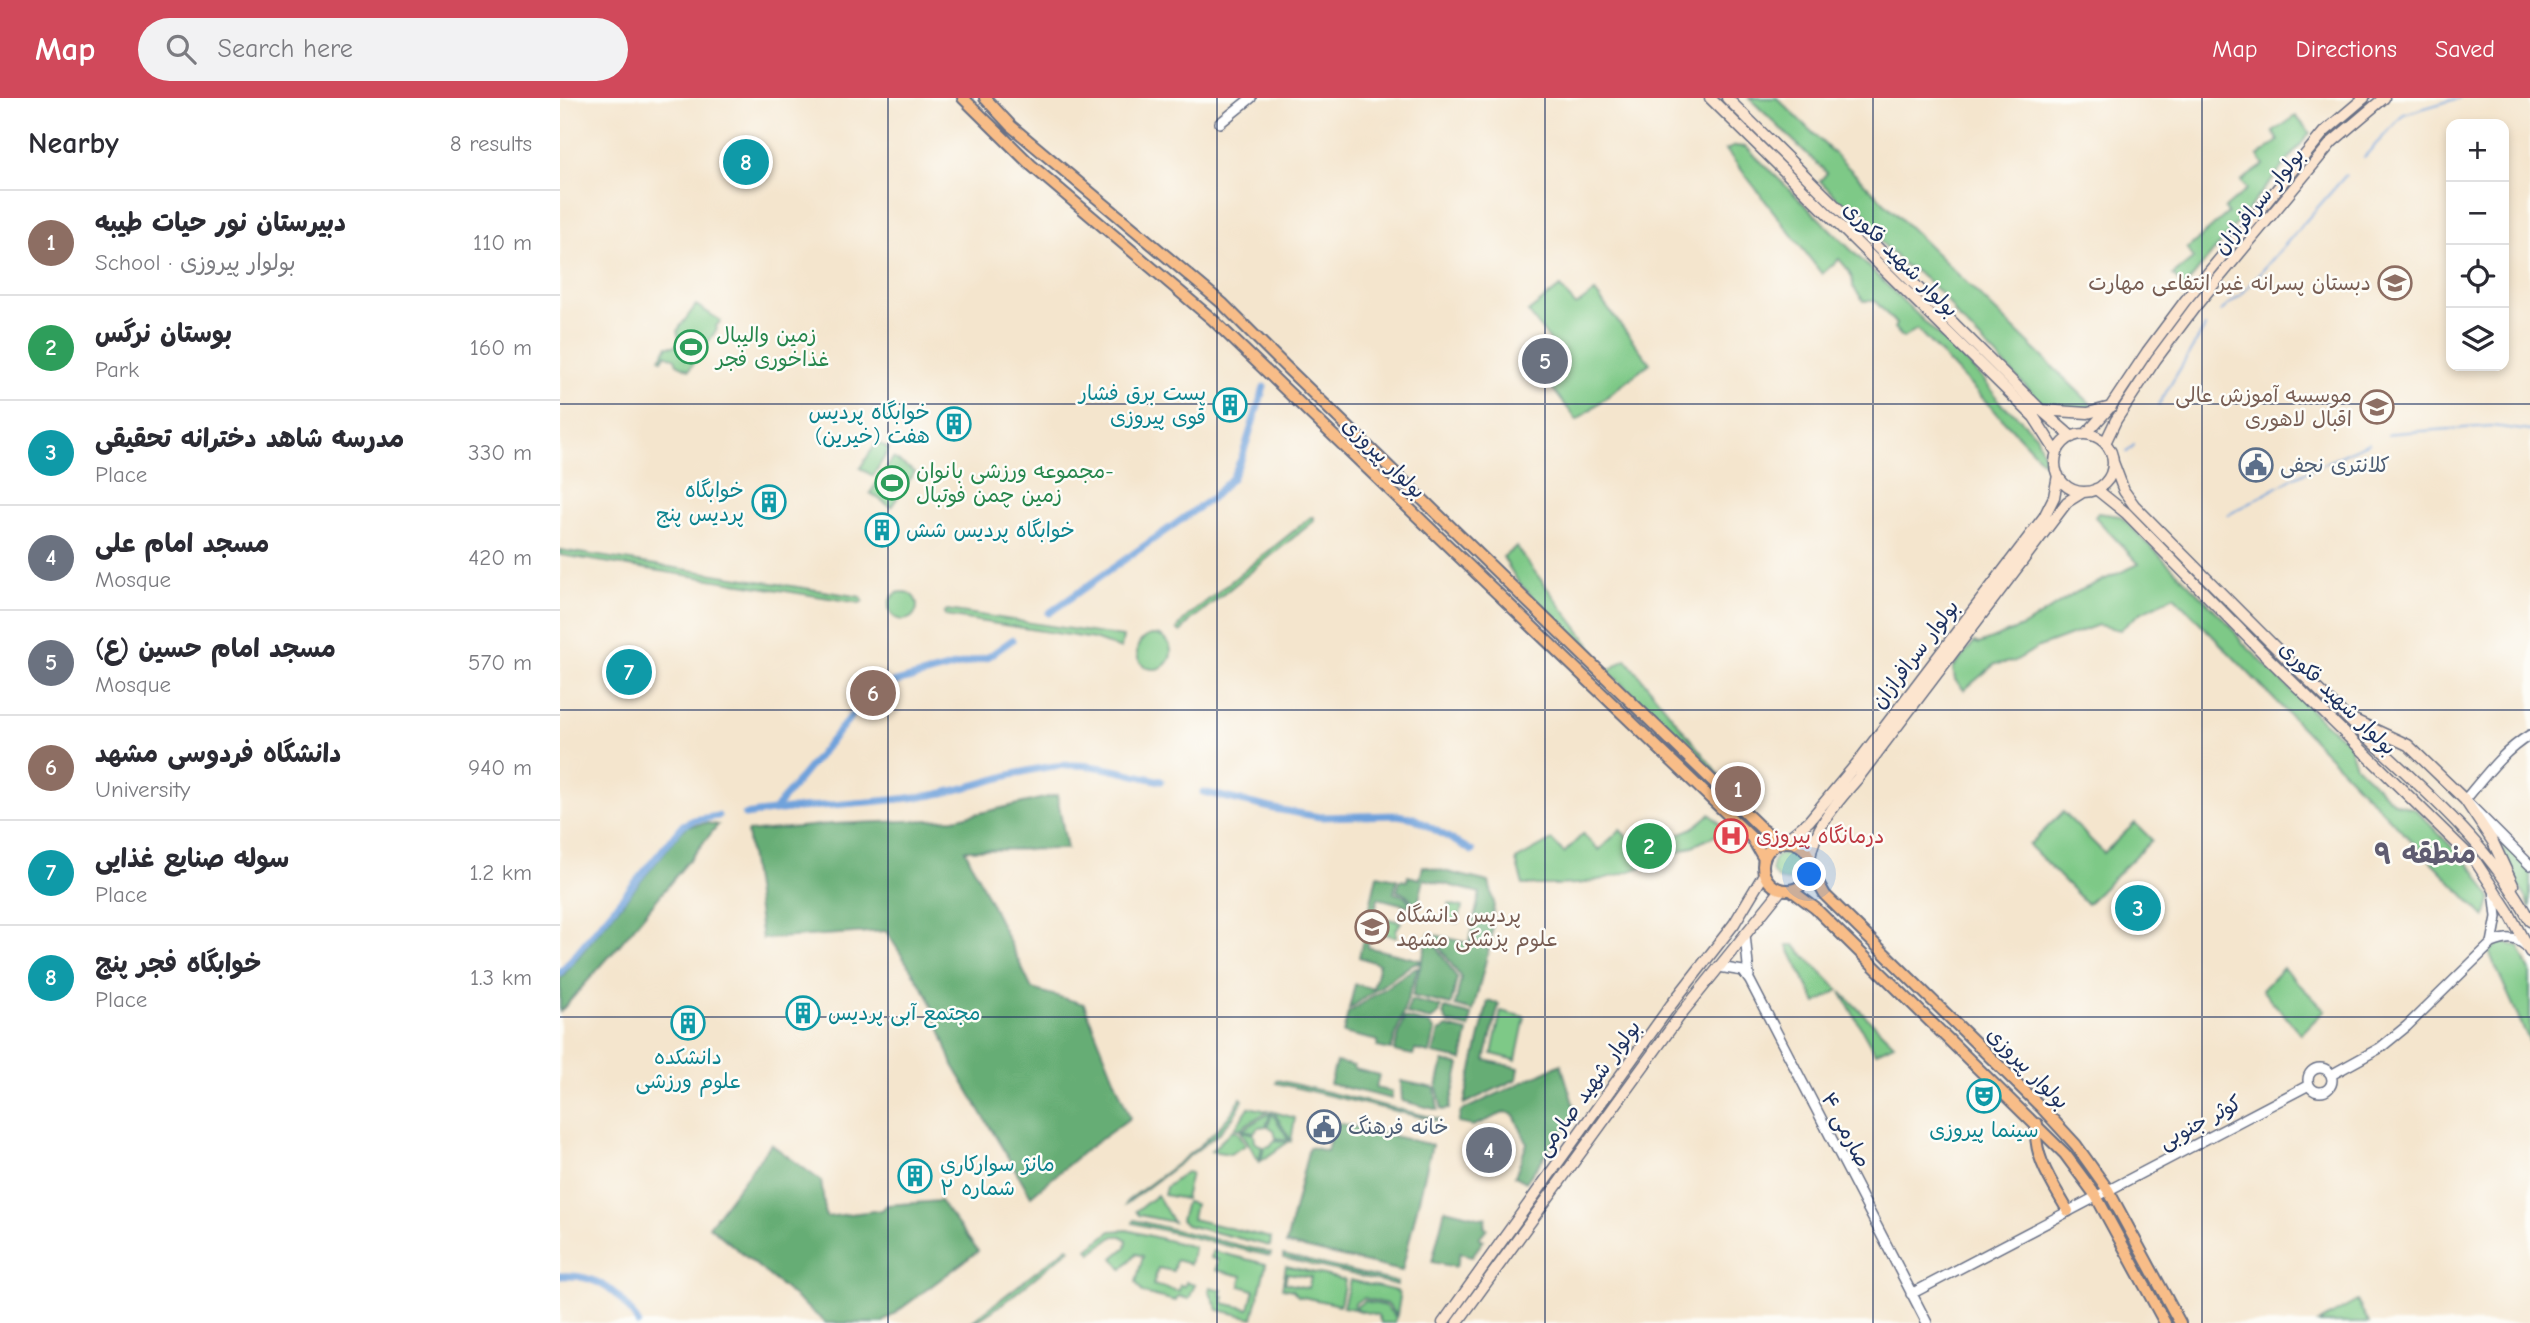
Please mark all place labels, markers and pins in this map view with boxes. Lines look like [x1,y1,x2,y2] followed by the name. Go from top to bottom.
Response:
[723,136,769,188] pin: 8
[2376,264,2414,302] school or university icon: دبستان پسرانه غیر انتفاعی مهارت
[2088,271,2371,297] place label: دبستان پسرانه غیر انتفاعی مهارت
[714,323,829,372] place label: زمین والیبال غذاخوری فجر
[672,328,710,366] sports icon: زمین والیبال غذاخوری فجر
[1522,335,1568,387] pin: 5
[1077,381,1206,430] place label: پست برق فشار قوی پیروزی
[2175,383,2352,432] place label: موسسه آموزش عالی اقبال لاهوری
[1211,386,1249,424] building icon: پست برق فشار قوی پیروزی
[2358,388,2396,426] school or university icon: موسسه آموزش عالی اقبال لاهوری
[809,400,930,448] place label: خوابگاه پردیس هفت (خیرین)
[935,405,973,443] building icon: خوابگاه پردیس هفت (خیرین)
[2237,446,2275,484] public building icon: کلانتری نجفی
[2280,453,2390,479] place label: کلانتری نجفی
[916,459,1114,508] place label: مجموعه ورزشی بانوان- زمین چمن فوتبال
[873,464,911,502] sports icon: مجموعه ورزشی بانوان- زمین چمن فوتبال
[656,478,744,528] place label: خوابگاه پردیس پنج
[750,483,788,521] building icon: خوابگاه پردیس پنج
[863,511,901,549] building icon: خوابگاه پردیس شش
[906,518,1075,543] place label: خوابگاه پردیس شش
[606,646,652,698] pin: 7
[850,667,896,719] pin: 6
[1715,763,1761,815] pin: 1
[1712,817,1750,855] hospital icon: درمانگاه پیروزی
[1626,820,1672,872] pin: 2
[1756,824,1884,849] place label: درمانگاه پیروزی
[2115,882,2161,934] pin: 3
[1396,903,1557,955] place label: پردیس دانشگاه علوم پزشکی مشهد
[1353,908,1391,946] school or university icon: پردیس دانشگاه علوم پزشکی مشهد
[784,994,822,1032] building icon: مجتمع آبی پردیس
[828,1001,981,1028] place label: مجتمع آبی پردیس
[669,1004,707,1042] building icon: دانشکده علوم ورزشی
[635,1045,741,1097] place label: دانشکده علوم ورزشی
[1965,1077,2003,1115] theatre icon: سینما پیروزی
[1305,1108,1343,1146] public building icon: خانه فرهنگ
[1348,1115,1449,1139] place label: خانه فرهنگ
[1929,1118,2039,1143] place label: سینما پیروزی
[1466,1124,1512,1176] pin: 4
[940,1152,1055,1200] place label: مانژ سوارکاری شماره ۲
[896,1157,934,1195] building icon: مانژ سوارکاری شماره ۲

